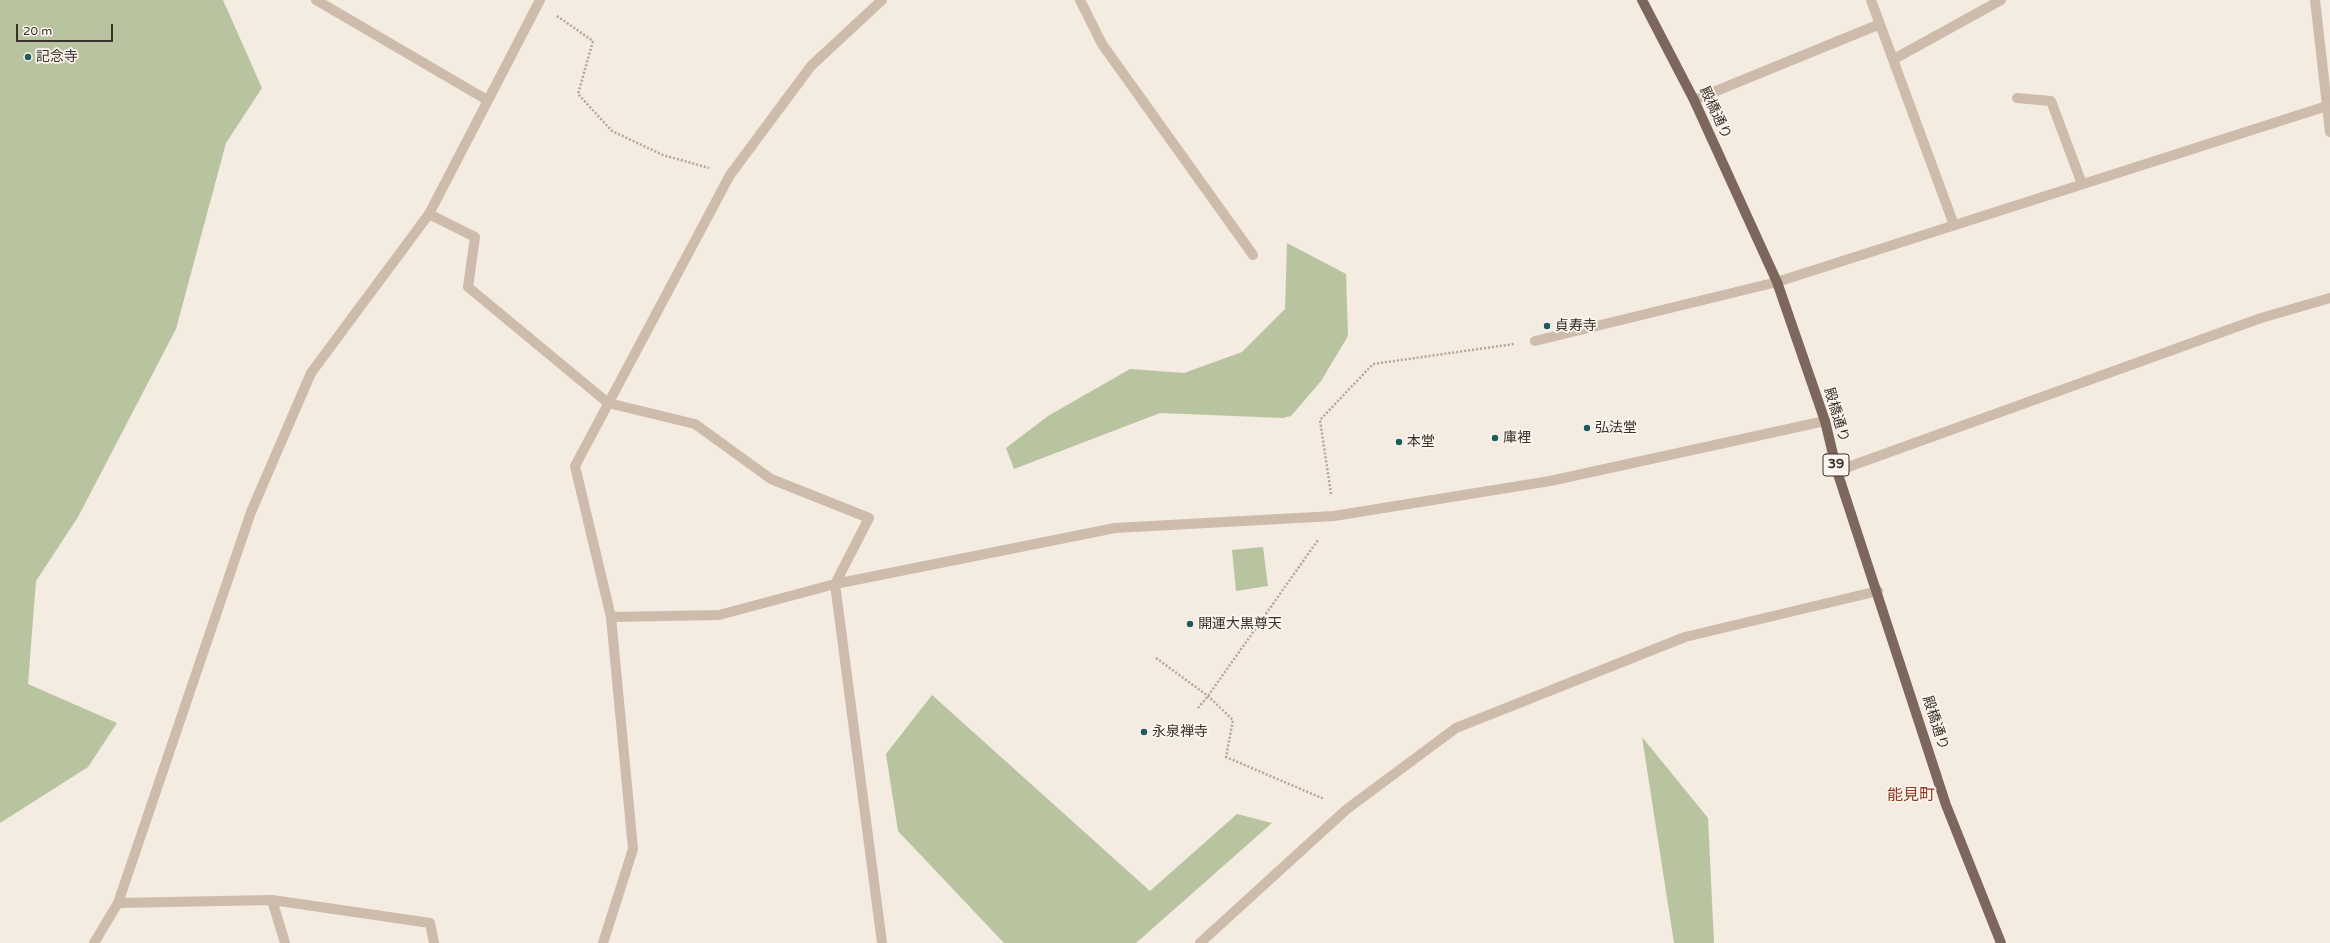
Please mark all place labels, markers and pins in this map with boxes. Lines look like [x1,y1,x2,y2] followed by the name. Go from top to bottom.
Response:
[36,49,78,65] place label: 記念寺
[23,52,33,62] marker: 記念寺
[1555,318,1597,334] place label: 貞寿寺
[1542,321,1552,331] marker: 貞寿寺
[1595,420,1637,436] place label: 弘法堂
[1582,423,1592,433] marker: 弘法堂
[1503,430,1531,446] place label: 庫裡
[1490,433,1500,443] marker: 庫裡
[1407,434,1435,450] place label: 本堂
[1394,437,1404,447] marker: 本堂
[1198,616,1282,632] place label: 開運大黒尊天
[1185,619,1195,629] marker: 開運大黒尊天
[1152,724,1208,740] place label: 永泉禅寺
[1139,727,1149,737] marker: 永泉禅寺

